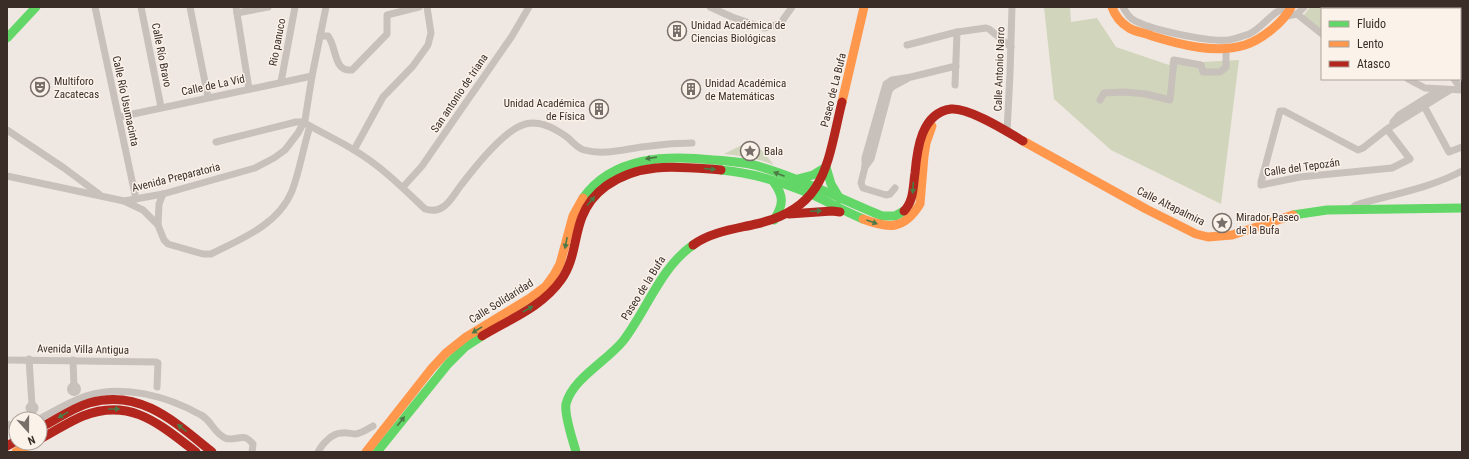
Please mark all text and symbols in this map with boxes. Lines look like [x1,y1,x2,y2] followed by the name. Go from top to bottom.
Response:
[1321,8,1461,80] legend
[266,17,289,67] street label: Rio panuco
[1357,17,1386,31] text: Fluido
[691,19,785,45] place label: Unidad Académica de Ciencias Biológicas
[666,20,688,42] building icon: Unidad Académica de Ciencias Biológicas
[149,22,174,89] street label: Calle Río Bravo
[992,26,1007,112] street label: Calle Antonio Narro
[1357,37,1384,51] text: Lento
[428,51,491,135] street label: San antonio de triana
[818,52,849,128] street label: Paseo de La Bufa
[110,55,141,148] street label: Calle Río Usumacinta
[1357,57,1390,71] text: Atasco
[180,72,246,99] street label: Calle de La Vid
[54,75,99,101] place label: Multiforo Zacatecas
[29,76,51,98] theatre icon: Multiforo Zacatecas
[705,77,786,103] place label: Unidad Académica de Matemáticas
[680,78,702,100] building icon: Unidad Académica de Matemáticas
[504,97,585,123] place label: Unidad Académica de Física
[588,98,610,120] building icon: Unidad Académica de Física
[739,140,761,162] place icon: Bala
[764,145,783,158] place label: Bala
[645,155,657,162] one-way arrow
[1263,156,1341,179] street label: Calle del Tepozán
[131,160,222,195] street label: Avenida Preparatoria
[704,166,716,172] one-way arrow
[773,171,785,177] one-way arrow
[910,182,916,195] one-way arrow
[1135,184,1207,229] street label: Calle Altapalmira
[586,196,595,206] one-way arrow
[810,208,822,215] one-way arrow
[1236,211,1300,237] place label: Mirador Paseo de la Bufa
[1211,212,1233,234] place icon: Mirador Paseo de la Bufa
[866,220,878,226] one-way arrow
[562,237,568,249] one-way arrow
[619,254,668,323] street label: Paseo de la Bufa
[467,276,536,326] street label: Calle Solidaridad
[523,305,533,313] one-way arrow
[471,326,483,333] one-way arrow
[37,342,129,357] street label: Avenida Villa Antigua
[108,406,121,412] one-way arrow
[8,411,48,451] north arrow
[57,412,69,419] one-way arrow
[397,416,405,427] one-way arrow
[176,424,187,432] one-way arrow
[26,433,37,447] text: N

